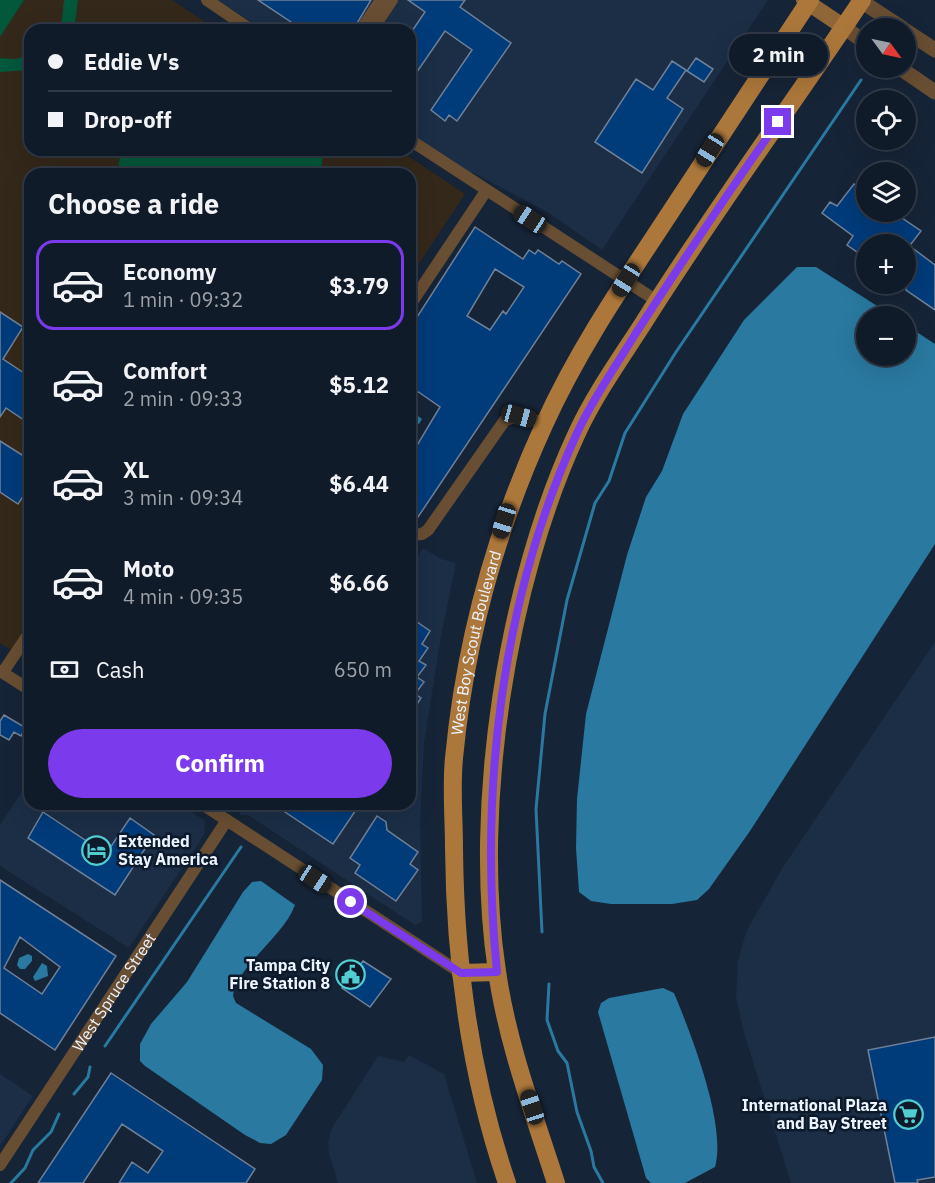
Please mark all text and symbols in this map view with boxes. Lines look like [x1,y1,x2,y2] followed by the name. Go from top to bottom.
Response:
[856,18,916,78] north arrow
[856,18,916,366] map controls
[728,35,828,77] callout: 2 min
[752,41,805,68] text: 2 min
[84,47,179,76] text: Eddie V's
[856,90,916,150] button: locate
[84,105,171,134] text: Drop-off
[764,108,791,135] route end
[693,130,727,170] car
[856,162,916,222] button: layers
[48,186,219,221] text: Choose a ride
[510,202,550,236] car
[856,234,916,294] button: +
[123,257,217,286] text: Economy
[51,258,105,312] icon: car
[609,260,643,300] car
[329,271,389,300] text: $3.79
[123,286,243,313] text: 1 min · 09:32
[856,306,916,366] button: −
[123,356,207,385] text: Comfort
[51,357,105,411] icon: car
[329,370,389,399] text: $5.12
[123,385,243,412] text: 2 min · 09:33
[499,403,539,429] car
[123,455,149,484] text: XL
[51,456,105,510] icon: car
[329,469,389,498] text: $6.44
[123,484,243,511] text: 3 min · 09:34
[490,501,518,541] car
[446,548,505,736] street label: West Boy Scout Boulevard
[123,554,174,583] text: Moto
[51,555,105,609] icon: car
[329,568,389,597] text: $6.66
[123,583,243,610] text: 4 min · 09:35
[48,653,81,686] icon: cash
[96,655,145,684] text: Cash
[334,656,392,683] text: 650 m
[48,729,392,798] button: Confirm
[118,831,218,869] place label: Extended Stay America
[81,834,113,866] hotel icon: Extended Stay America
[295,862,335,896] car
[337,888,364,915] route start
[68,929,160,1055] street label: West Spruce Street
[229,955,330,993] place label: Tampa City Fire Station 8
[335,958,367,990] public building icon: Tampa City Fire Station 8
[518,1087,546,1127] car
[742,1095,887,1133] place label: International Plaza and Bay Street
[892,1098,924,1130] supermarket icon: International Plaza and Bay Street

